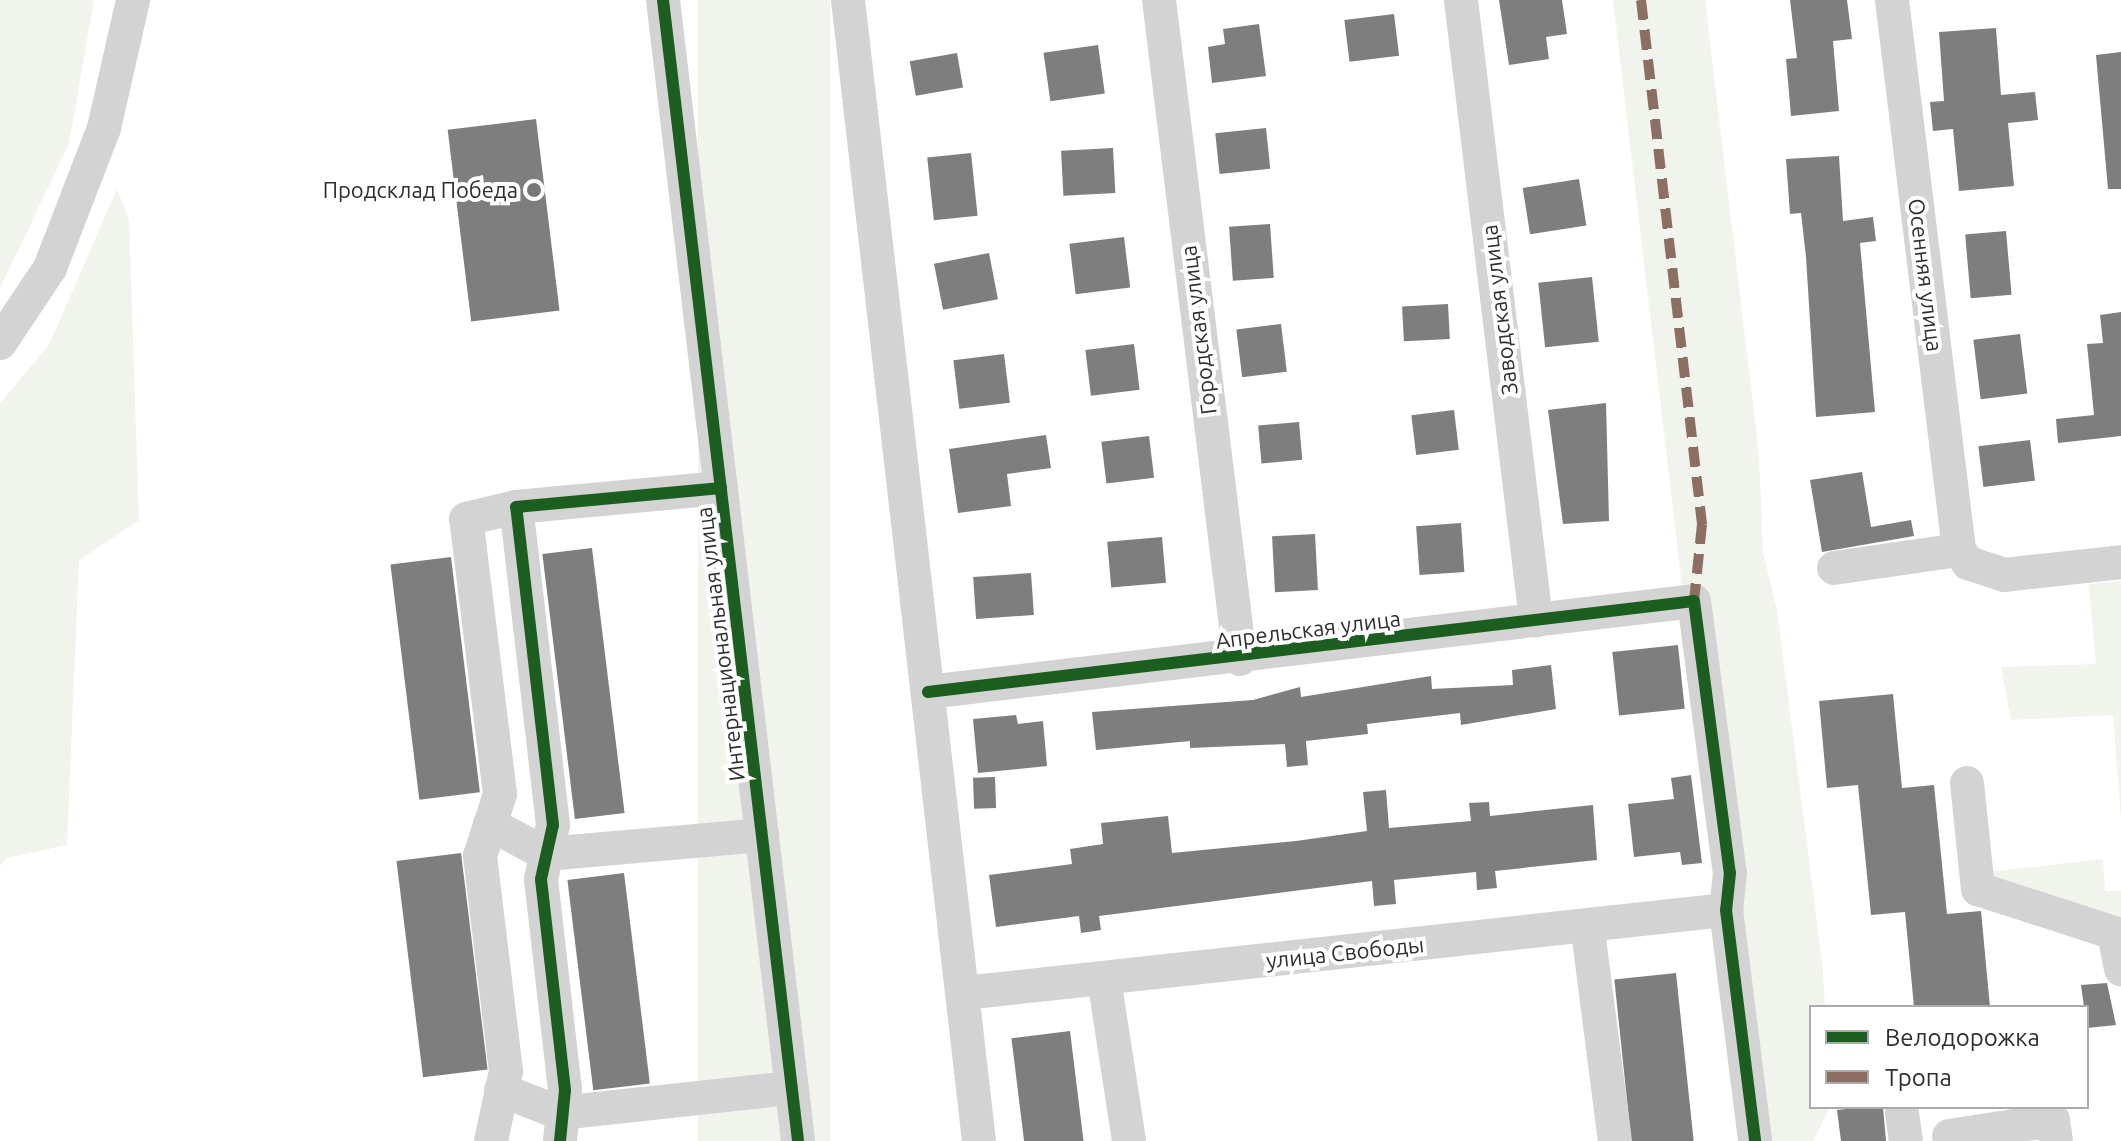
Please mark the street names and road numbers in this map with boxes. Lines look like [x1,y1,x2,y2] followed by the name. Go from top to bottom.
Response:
[1904,197,1948,353] street label: Осенняя улица
[1475,223,1523,397] street label: Заводская улица
[1175,244,1221,416] street label: Городская улица
[690,506,750,782] street label: Интернациональная улица
[1214,605,1402,653] street label: Апрельская улица
[1265,931,1425,973] street label: улица Свободы

